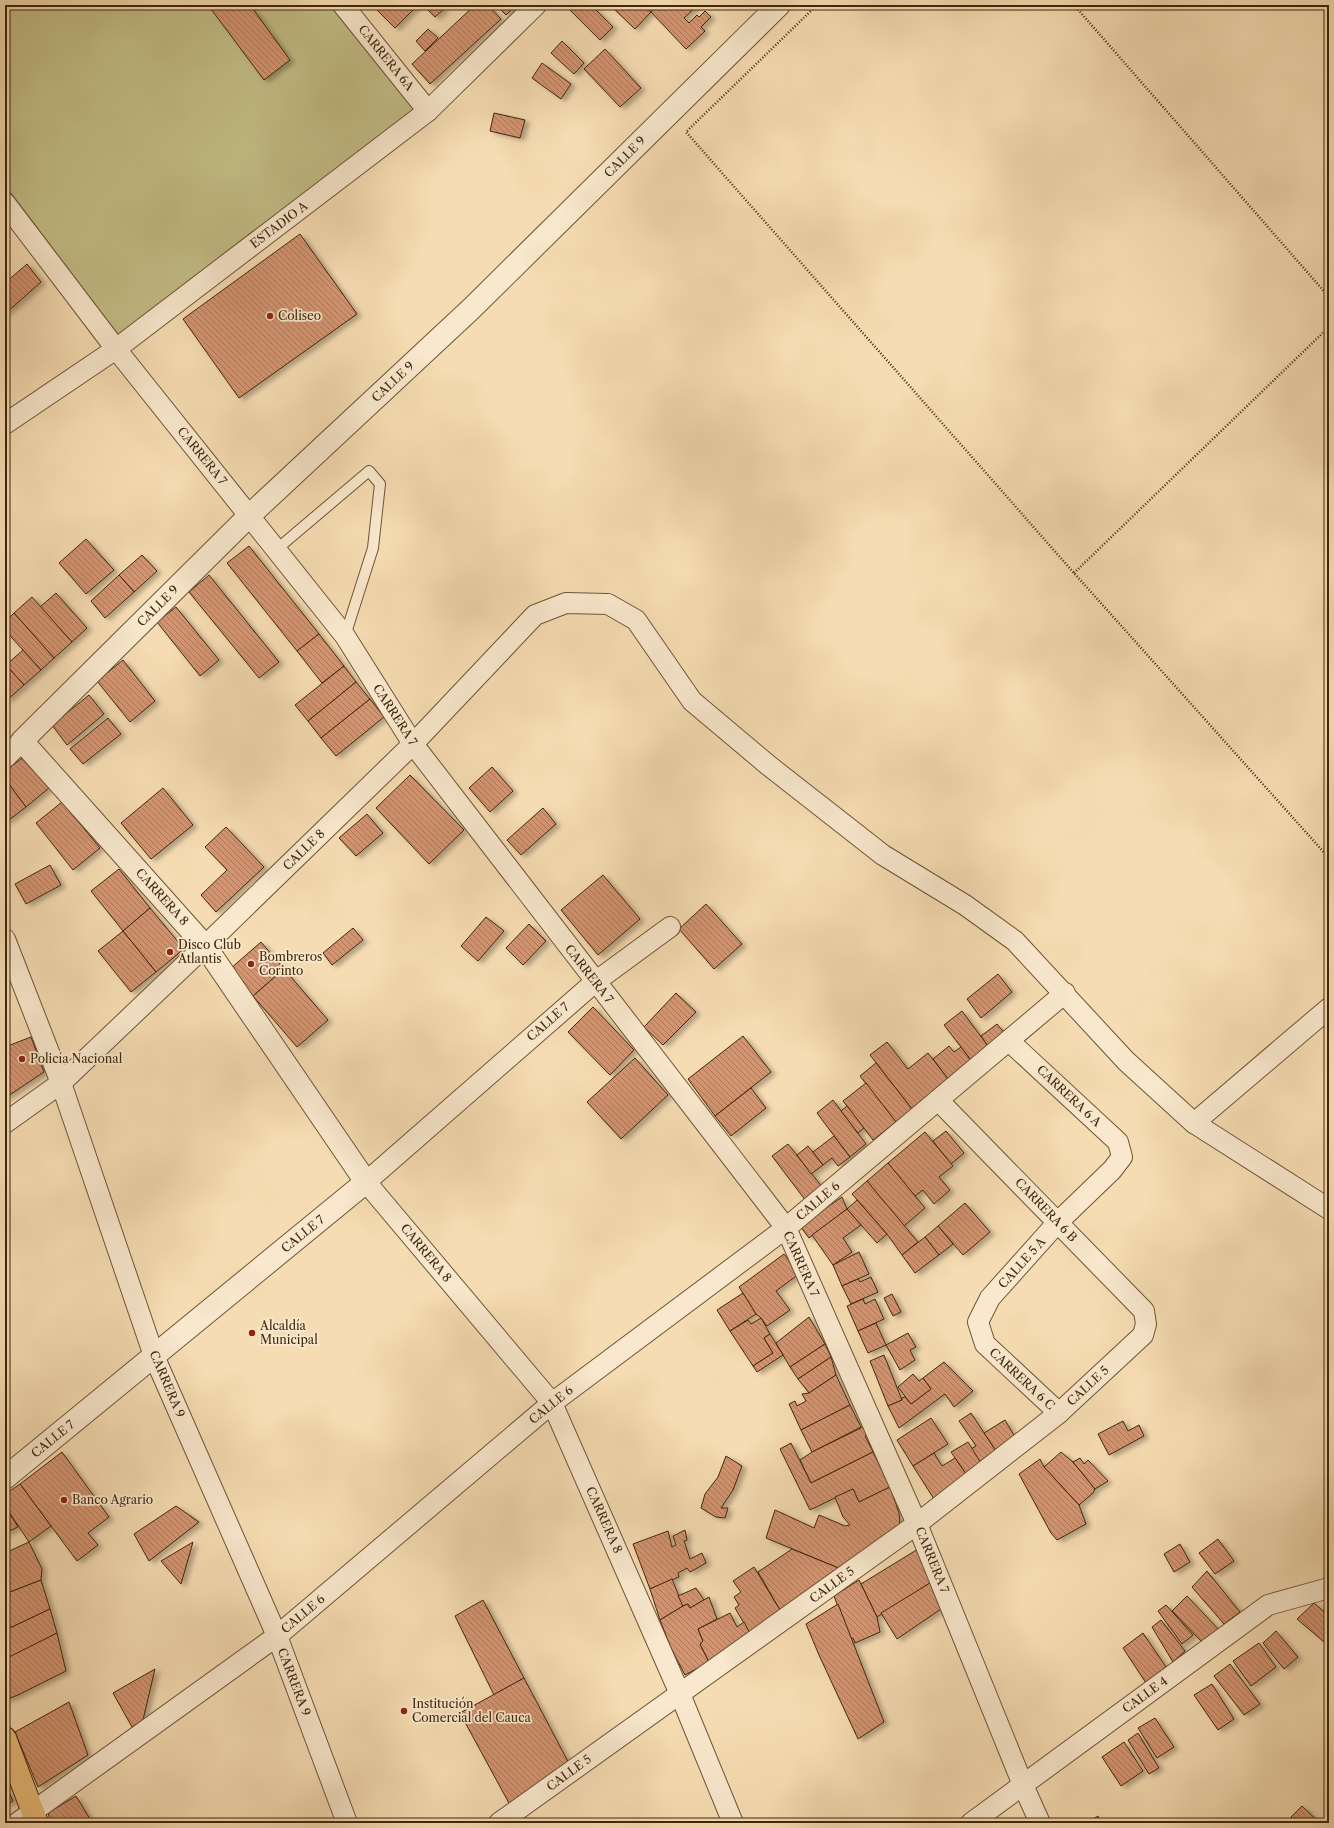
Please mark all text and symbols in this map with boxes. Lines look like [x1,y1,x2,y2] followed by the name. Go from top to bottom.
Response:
[355,22,418,94] street label: CARRERA 6A
[601,133,648,180] street label: CALLE 9
[247,197,311,251] street label: ESTADIO A
[278,308,321,323] place label: Coliseo
[265,311,275,321] marker: Coliseo
[368,358,417,405] street label: CALLE 9
[174,424,230,488] street label: CARRERA 7
[134,582,181,629] street label: CALLE 9
[370,681,421,748] street label: CARRERA 7
[280,826,328,873] street label: CALLE 8
[133,865,192,928] street label: CARRERA 8
[177,937,241,966] place label: Disco Club Atlantis
[562,941,617,1006] street label: CARRERA 7
[165,947,175,957] marker: Disco Club Atlantis
[259,949,322,978] place label: Bombreros Corinto
[246,959,256,969] marker: Bombreros Corinto
[523,999,572,1044] street label: CALLE 7
[30,1051,123,1066] place label: Policía Nacional
[17,1054,27,1064] marker: Policía Nacional
[1034,1062,1106,1130] street label: CARRERA 6 A
[1012,1175,1081,1245] street label: CARRERA 6 B
[793,1178,843,1223] street label: CALLE 6
[278,1212,327,1256] street label: CALLE 7
[398,1220,455,1285] street label: CARRERA 8
[780,1229,823,1299] street label: CARRERA 7
[995,1233,1049,1291] street label: CALLE 5 A
[259,1318,318,1347] place label: Alcaldía Municipal
[247,1328,257,1338] marker: Alcaldía Municipal
[987,1345,1058,1413] street label: CARRERA 6 C
[147,1348,188,1420] street label: CARRERA 9
[1064,1362,1112,1409] street label: CALLE 5
[526,1382,576,1427] street label: CALLE 6
[28,1417,77,1461] street label: CALLE 7
[583,1484,626,1555] street label: CARRERA 8
[72,1492,153,1507] place label: Banco Agrario
[59,1495,69,1505] marker: Banco Agrario
[912,1524,953,1595] street label: CARRERA 7
[806,1563,857,1606] street label: CALLE 5
[278,1591,328,1636] street label: CALLE 6
[275,1646,314,1718] street label: CARRERA 9
[1119,1673,1170,1716] street label: CALLE 4
[412,1696,532,1725] place label: Institución Comercial del Cauca
[399,1706,409,1716] marker: Institución Comercial del Cauca
[543,1751,594,1794] street label: CALLE 5

